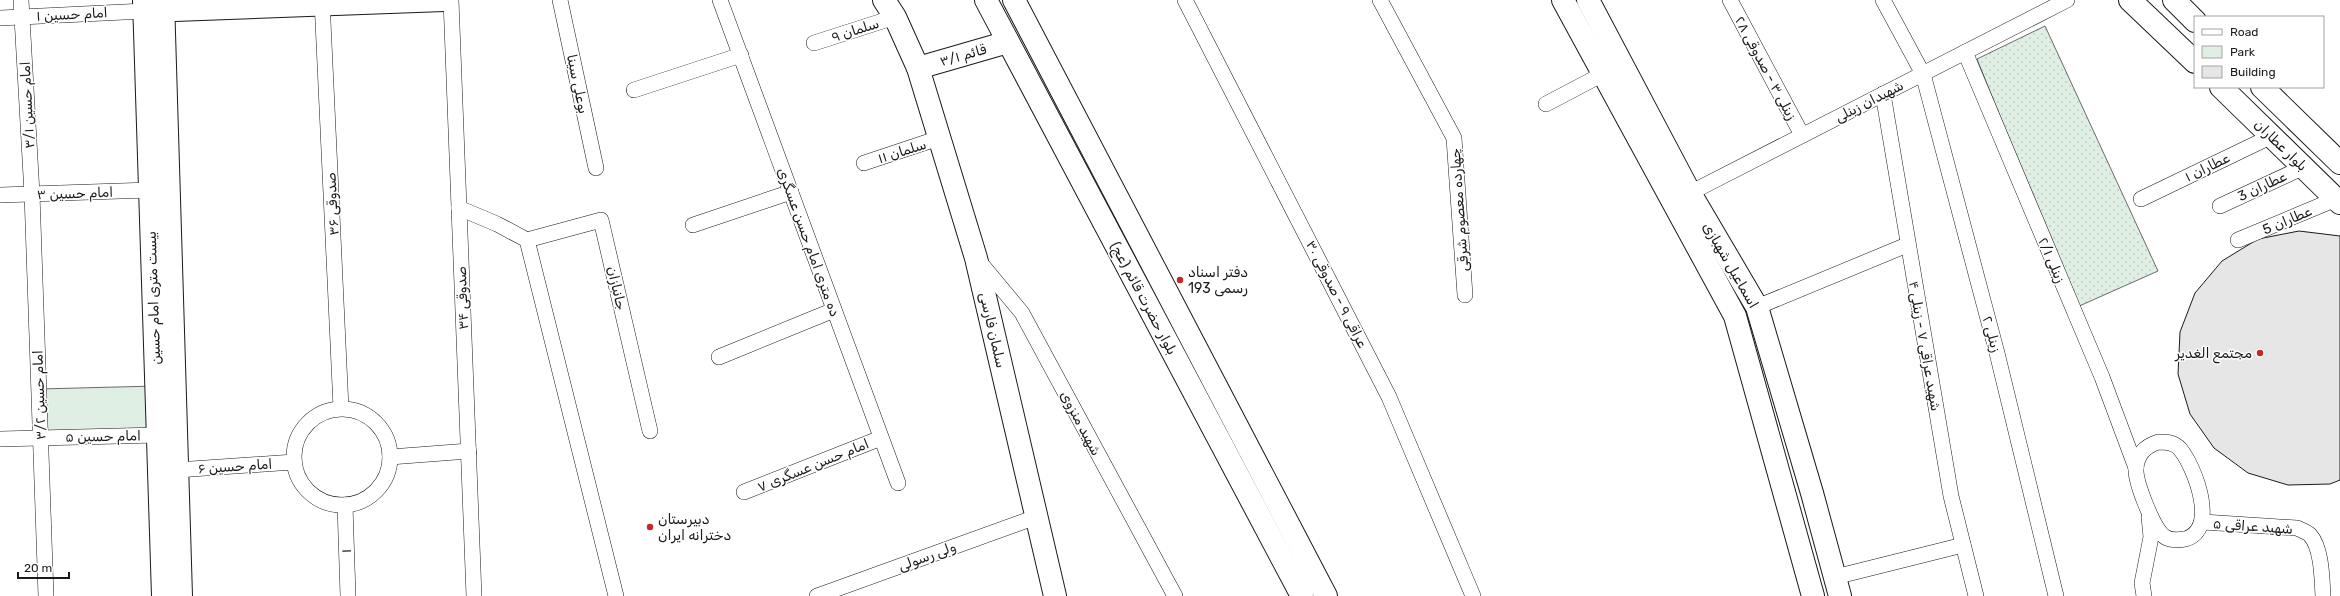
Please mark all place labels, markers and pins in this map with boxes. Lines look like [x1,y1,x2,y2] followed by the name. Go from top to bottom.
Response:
[1188,264,1248,297] place label: دفتر اسناد رسمی 193
[1175,275,1185,285] marker: دفتر اسناد رسمی 193
[2174,345,2252,364] place label: مجتمع الغدیر
[2255,348,2265,358] marker: مجتمع الغدیر
[658,511,732,544] place label: دبیرستان دخترانه ایران
[645,522,655,532] marker: دبیرستان دخترانه ایران

